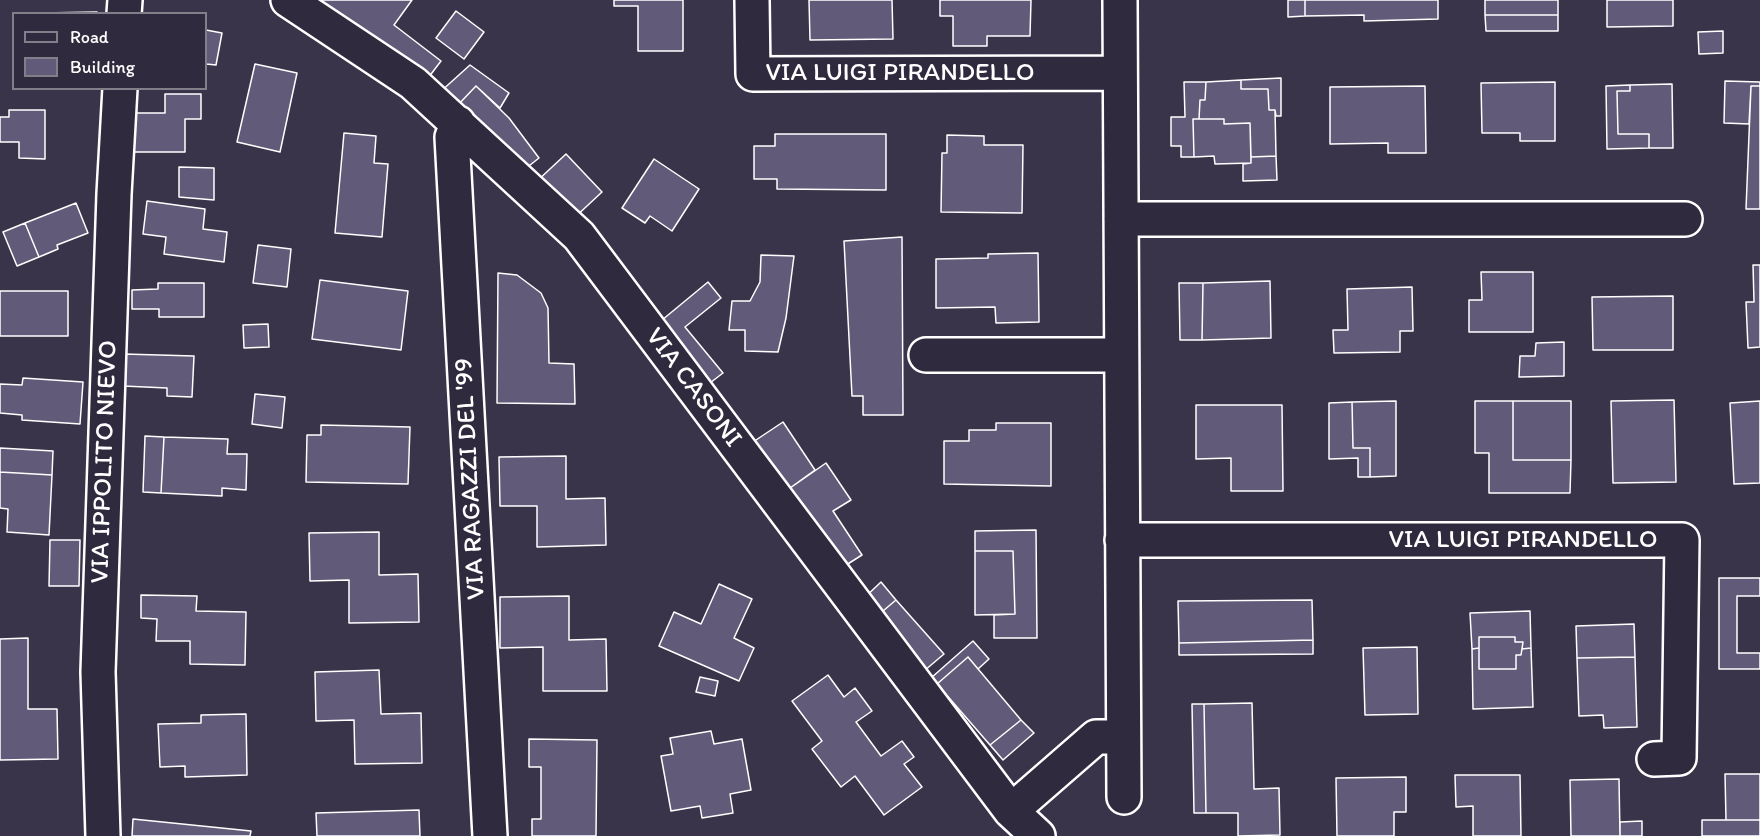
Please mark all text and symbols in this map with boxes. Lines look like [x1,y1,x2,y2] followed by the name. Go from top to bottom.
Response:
[12,12,207,90] legend
[70,26,109,48] text: Road
[70,56,135,78] text: Building
[766,57,1034,89] street label: VIA LUIGI PIRANDELLO
[638,322,748,454] street label: VIA CASONI
[85,340,125,584] street label: VIA IPPOLITO NIEVO
[449,357,493,601] street label: VIA RAGAZZI DEL '99
[1389,524,1657,556] street label: VIA LUIGI PIRANDELLO

